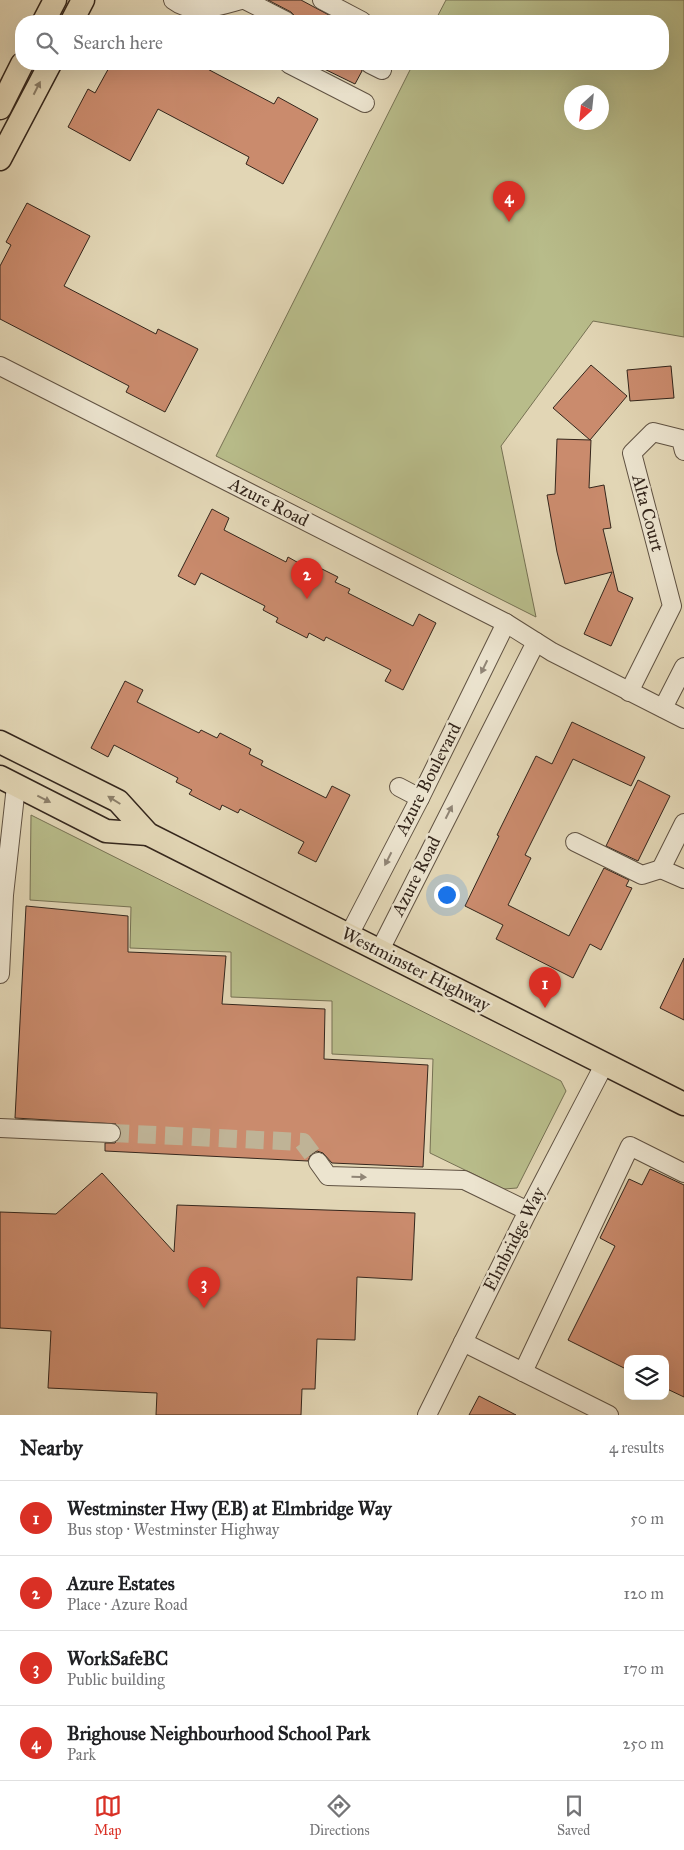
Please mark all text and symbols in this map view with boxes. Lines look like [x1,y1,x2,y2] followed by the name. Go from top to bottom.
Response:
[15,15,669,70] search box
[33,29,61,57] icon: search
[73,31,163,54] text: Search here
[33,81,41,95] one-way arrow
[564,85,609,130] north arrow
[493,181,525,222] pin: 4
[627,471,669,555] street label: Alta Court
[225,472,312,531] street label: Azure Road
[291,558,323,599] pin: 2
[480,660,488,674] one-way arrow
[390,719,466,840] street label: Azure Boulevard
[36,795,51,803] one-way arrow
[107,795,120,804] one-way arrow
[445,805,453,819] one-way arrow
[386,833,445,920] street label: Azure Road
[384,852,392,866] one-way arrow
[434,882,460,908] your location
[338,922,495,1017] street label: Westminster Highway
[529,967,561,1008] pin: 1
[352,1173,368,1181] one-way arrow
[478,1183,551,1295] street label: Elmbridge Way
[188,1267,220,1308] pin: 3
[624,1355,669,1400] map controls
[624,1355,669,1400] button: layers
[20,1435,83,1461] text: Nearby
[609,1438,664,1457] text: 4 results
[67,1497,392,1520] text: Westminster Hwy (EB) at Elmbridge Way
[33,1509,39,1528] text: 1
[630,1509,664,1528] text: 50 m
[67,1520,279,1539] text: Bus stop · Westminster Highway
[67,1572,175,1595] text: Azure Estates
[32,1584,40,1603] text: 2
[624,1584,664,1603] text: 120 m
[67,1595,188,1614] text: Place · Azure Road
[67,1647,168,1670] text: WorkSafeBC
[33,1659,39,1678] text: 3
[623,1659,664,1678] text: 170 m
[67,1670,165,1689] text: Public building
[67,1722,370,1745] text: Brighouse Neighbourhood School Park
[32,1734,40,1753] text: 4
[623,1734,664,1753] text: 250 m
[67,1745,96,1764] text: Park
[94,1792,122,1839] tab: Map
[309,1792,370,1839] tab: Directions
[557,1792,590,1839] tab: Saved

